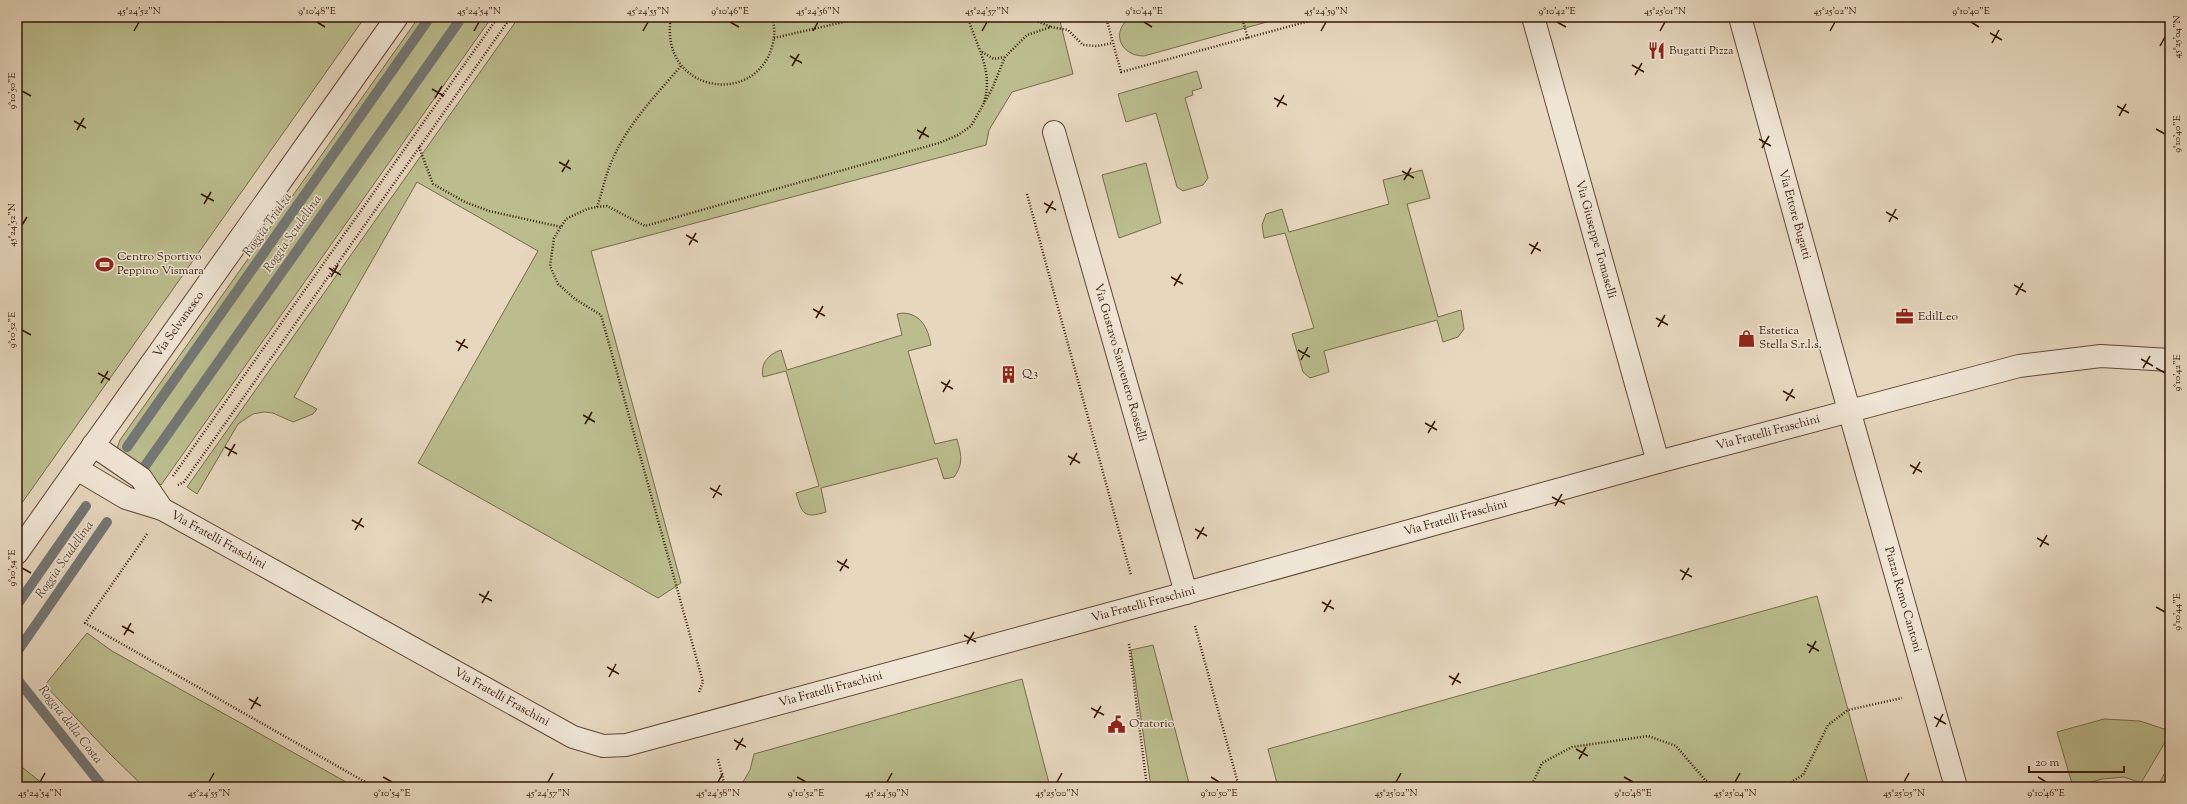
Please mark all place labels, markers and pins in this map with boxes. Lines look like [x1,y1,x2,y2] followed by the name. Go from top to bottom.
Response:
[1646,41,1666,61] restaurant icon: Bugatti Pizza
[1669,42,1734,60] place label: Bugatti Pizza
[117,248,204,280] place label: Centro Sportivo Peppino Vismara
[94,254,114,274] sports icon: Centro Sportivo Peppino Vismara
[1895,307,1915,327] office icon: EdilLeo
[1918,308,1959,326] place label: EdilLeo
[1759,322,1822,354] place label: Estetica Stella S.r.l.s.
[1736,328,1756,348] shop icon: Estetica Stella S.r.l.s.
[999,364,1019,384] building icon: Q3
[1022,365,1038,383] place label: Q3
[1106,714,1126,734] public building icon: Oratorio
[1129,715,1175,733] place label: Oratorio

